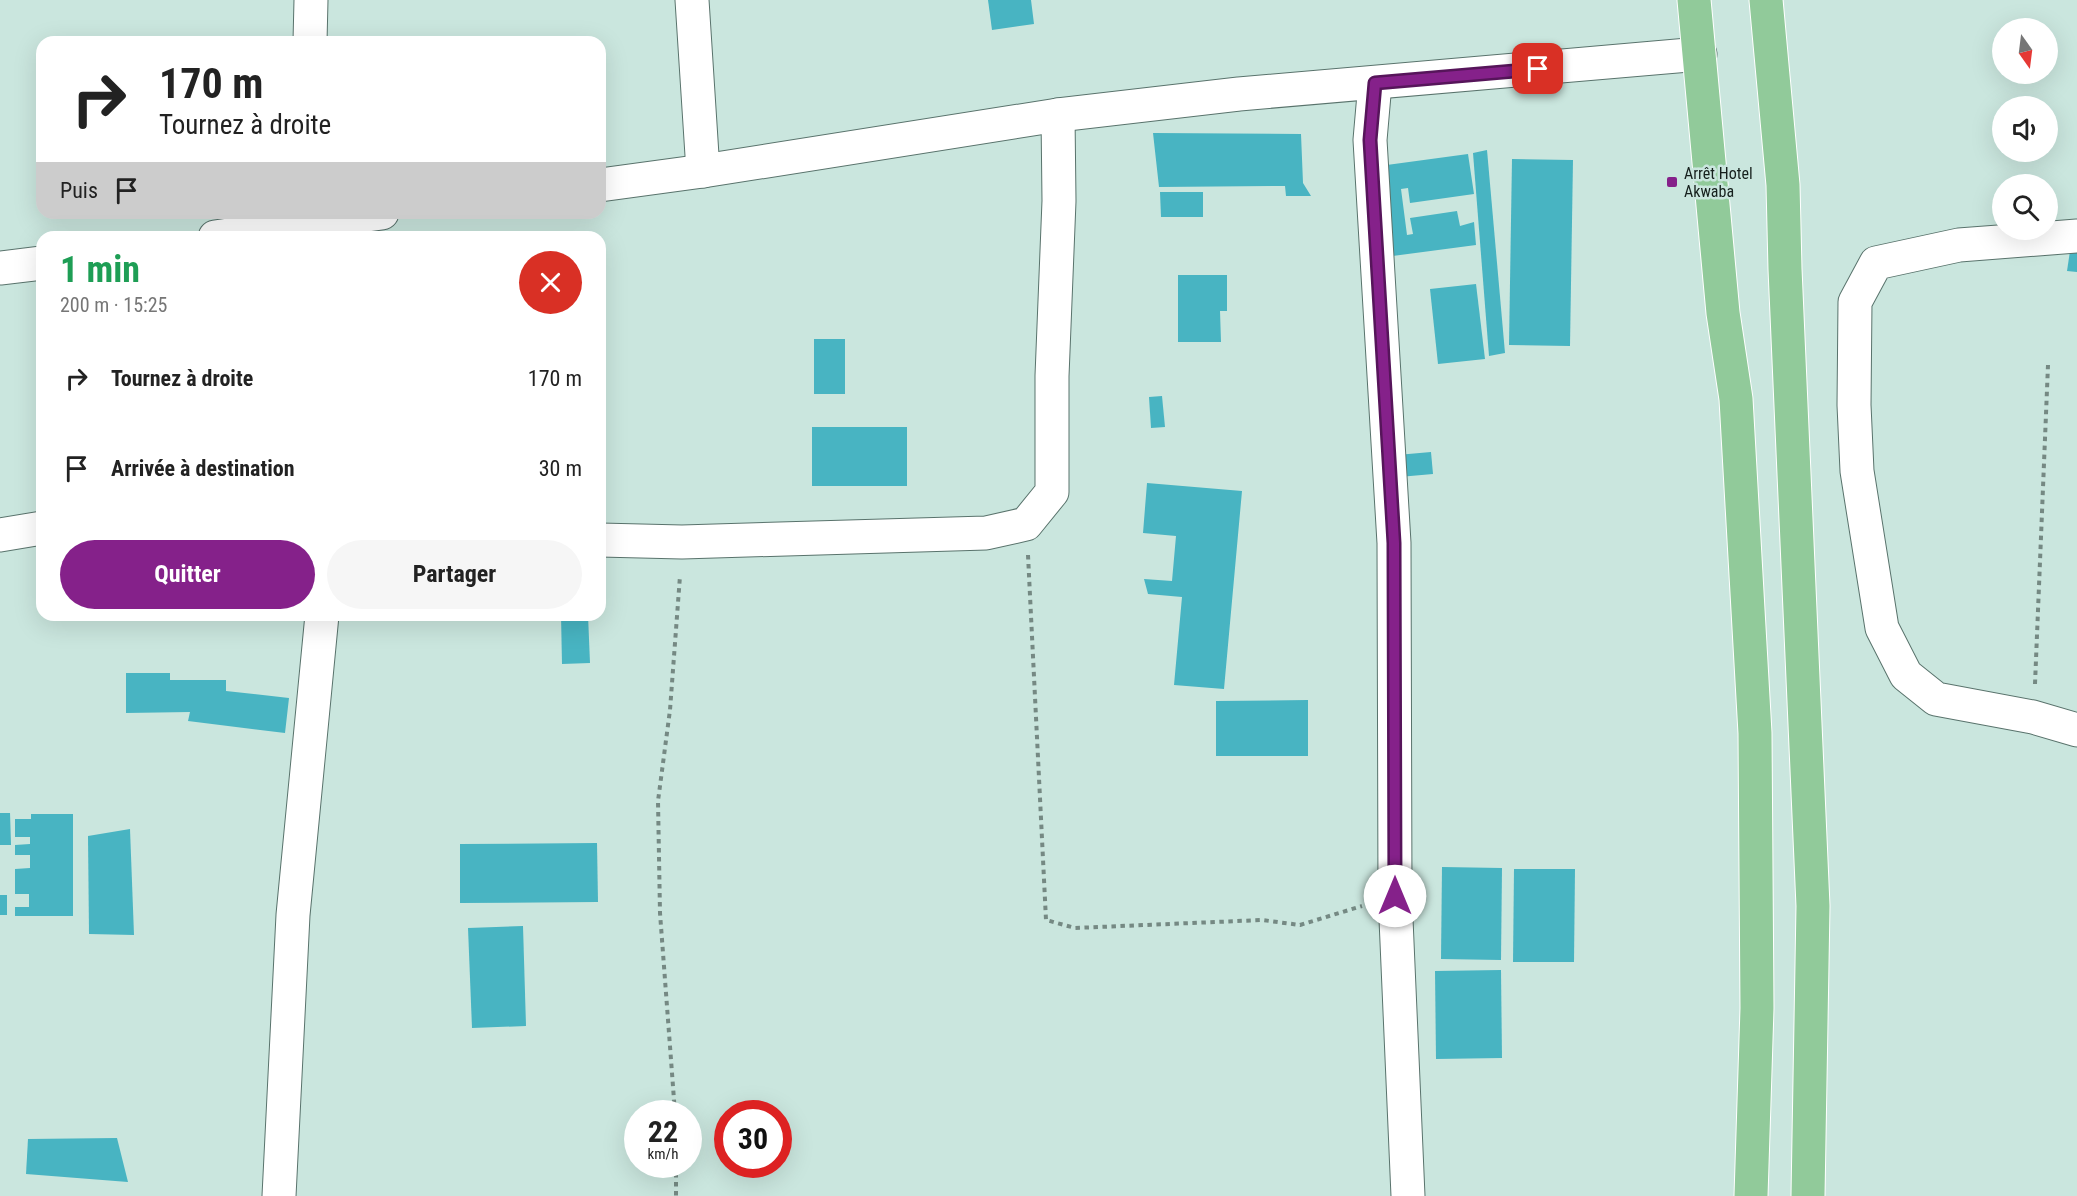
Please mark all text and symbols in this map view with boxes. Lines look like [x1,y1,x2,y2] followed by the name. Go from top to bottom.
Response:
[1992,18,2058,84] north arrow
[1992,18,2058,240] map controls
[1512,43,1563,94] pin
[1521,52,1554,85] icon: arrive
[159,59,264,108] text: 170 m
[60,60,138,138] icon: right
[1992,96,2058,162] button: sound
[159,109,331,141] text: Tournez à droite
[1684,164,1753,201] place label: Arrêt Hotel Akwaba
[110,174,143,207] icon: arrive
[1992,174,2058,240] button: search
[1665,175,1679,189] marker: Arrêt Hotel Akwaba
[60,178,98,203] text: Puis
[60,249,140,291] text: 1 min
[519,251,582,314] button: close
[60,293,167,317] text: 200 m · 15:25
[60,362,93,395] icon: right
[111,366,253,391] text: Tournez à droite
[528,366,582,391] text: 170 m
[60,452,93,485] icon: arrive
[111,456,295,481] text: Arrivée à destination
[539,456,582,481] text: 30 m
[60,540,315,609] button: Quitter
[327,540,582,609] button: Partager
[1363,864,1427,928] position arrow
[714,1100,792,1178] speed limit sign: 30
[648,1114,678,1149] text: 22
[648,1145,678,1163] text: km/h

